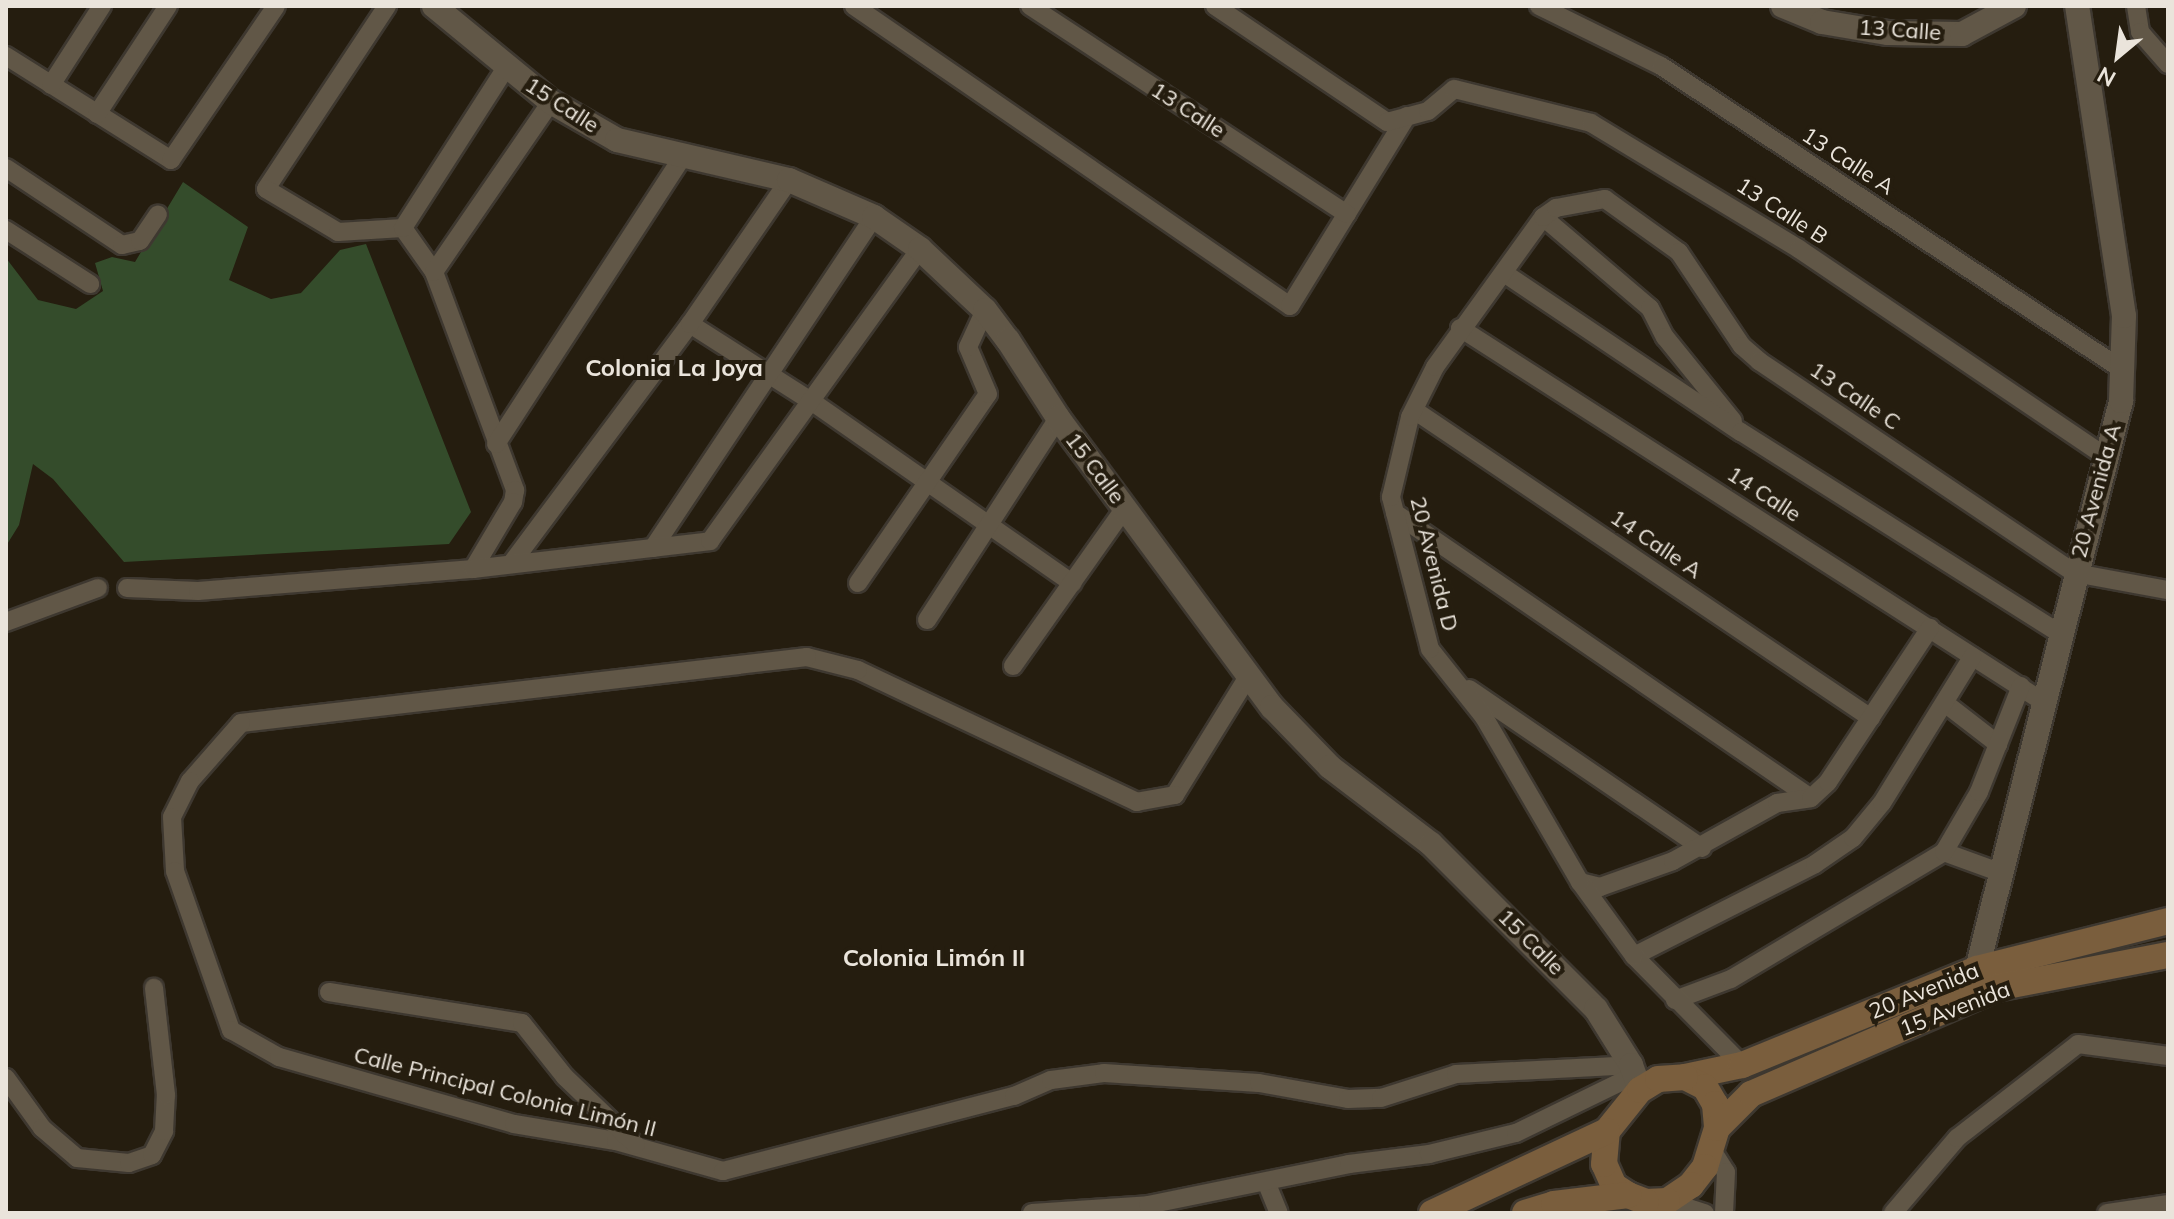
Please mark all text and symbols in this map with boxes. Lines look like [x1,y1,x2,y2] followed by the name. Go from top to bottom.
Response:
[1858,14,1942,46] street label: 13 Calle
[2078,16,2158,96] north arrow
[2092,61,2120,93] text: N
[520,71,604,139] street label: 15 Calle
[1146,76,1230,144] street label: 13 Calle
[1797,122,1899,200] street label: 13 Calle A
[1732,172,1832,250] street label: 13 Calle B
[585,354,763,382] district label: Colonia La Joya
[1805,356,1905,436] street label: 13 Calle C
[2065,421,2127,561] street label: 20 Avenida A
[1060,427,1130,509] street label: 15 Calle
[1722,460,1806,528] street label: 14 Calle
[1405,494,1463,634] street label: 20 Avenida D
[1605,504,1707,584] street label: 14 Calle A
[1493,904,1569,980] street label: 15 Calle
[843,944,1025,972] district label: Colonia Limón II
[1865,957,1983,1025] street label: 20 Avenida
[1896,976,2014,1042] street label: 15 Avenida
[351,1042,659,1142] street label: Calle Principal Colonia Limón II

